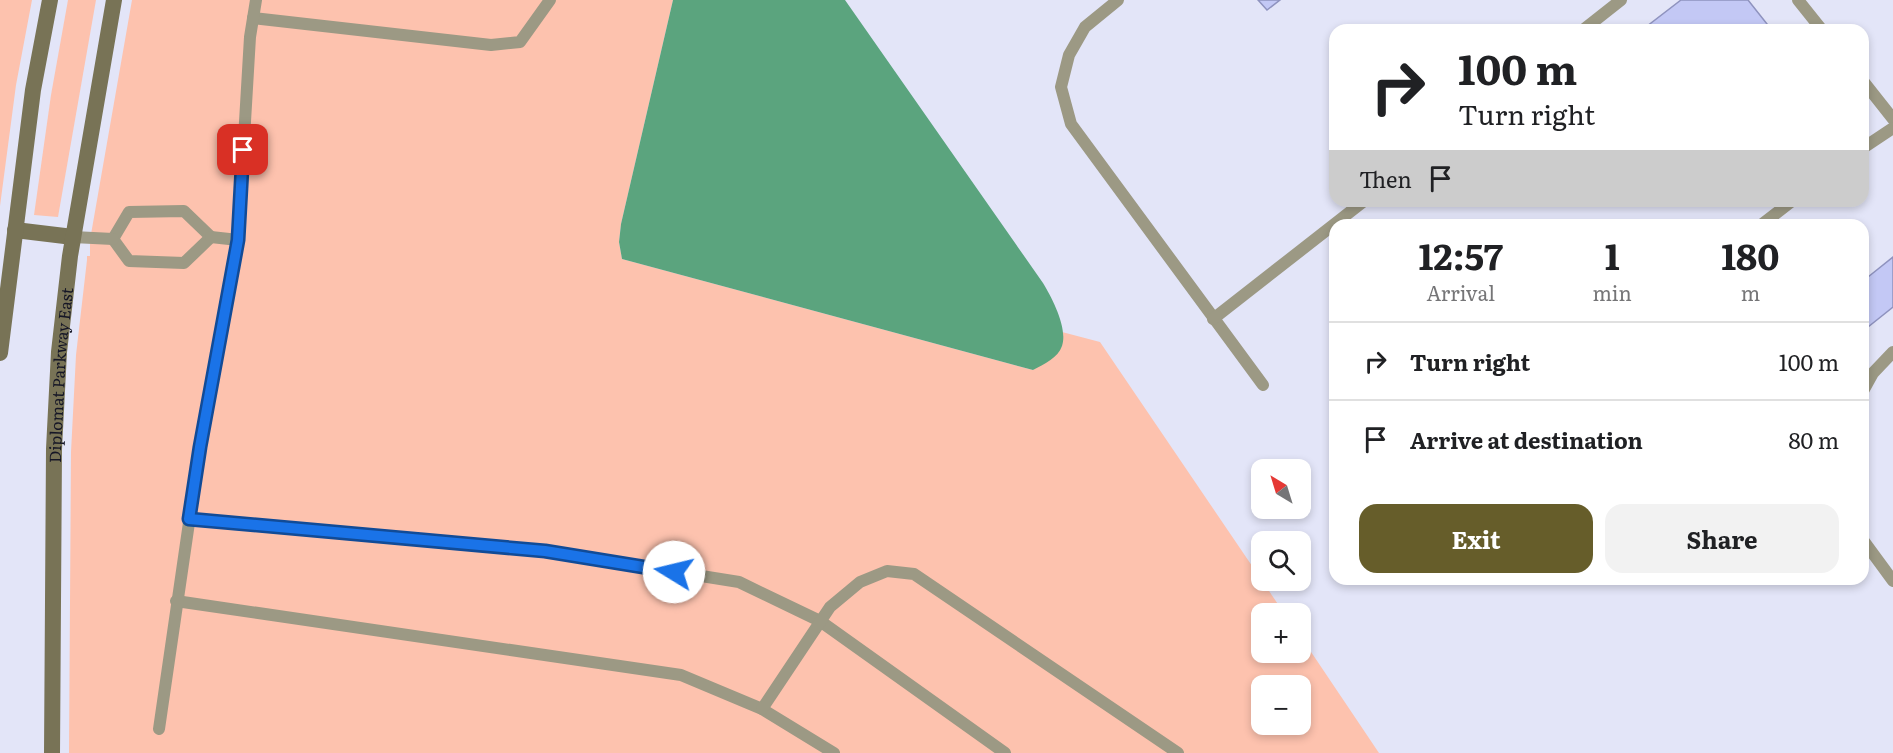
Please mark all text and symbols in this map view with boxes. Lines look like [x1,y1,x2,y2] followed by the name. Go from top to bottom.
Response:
[1458,36,1577,98] text: 100 m
[1359,48,1437,126] icon: right
[1458,93,1595,133] text: Turn right
[217,124,268,175] pin
[226,133,259,166] icon: arrive
[1359,162,1412,195] text: Then
[1424,162,1457,195] icon: arrive
[1418,228,1503,281] text: 12:57
[1605,228,1620,281] text: 1
[1721,228,1780,281] text: 180
[1427,277,1495,307] text: Arrival
[1592,277,1632,307] text: min
[1741,277,1760,307] text: m
[42,286,78,463] street label: Diplomat Parkway East
[1359,345,1392,378] icon: right
[1410,345,1530,378] text: Turn right
[1779,345,1839,378] text: 100 m
[1359,423,1392,456] icon: arrive
[1410,423,1643,456] text: Arrive at destination
[1788,423,1839,456] text: 80 m
[1251,459,1311,519] north arrow
[1251,459,1311,735] map controls
[1359,504,1593,573] button: Exit
[1605,504,1839,573] button: Share
[1251,531,1311,591] button: search
[642,540,706,604] position arrow
[1251,603,1311,663] button: +
[1251,675,1311,735] button: −

